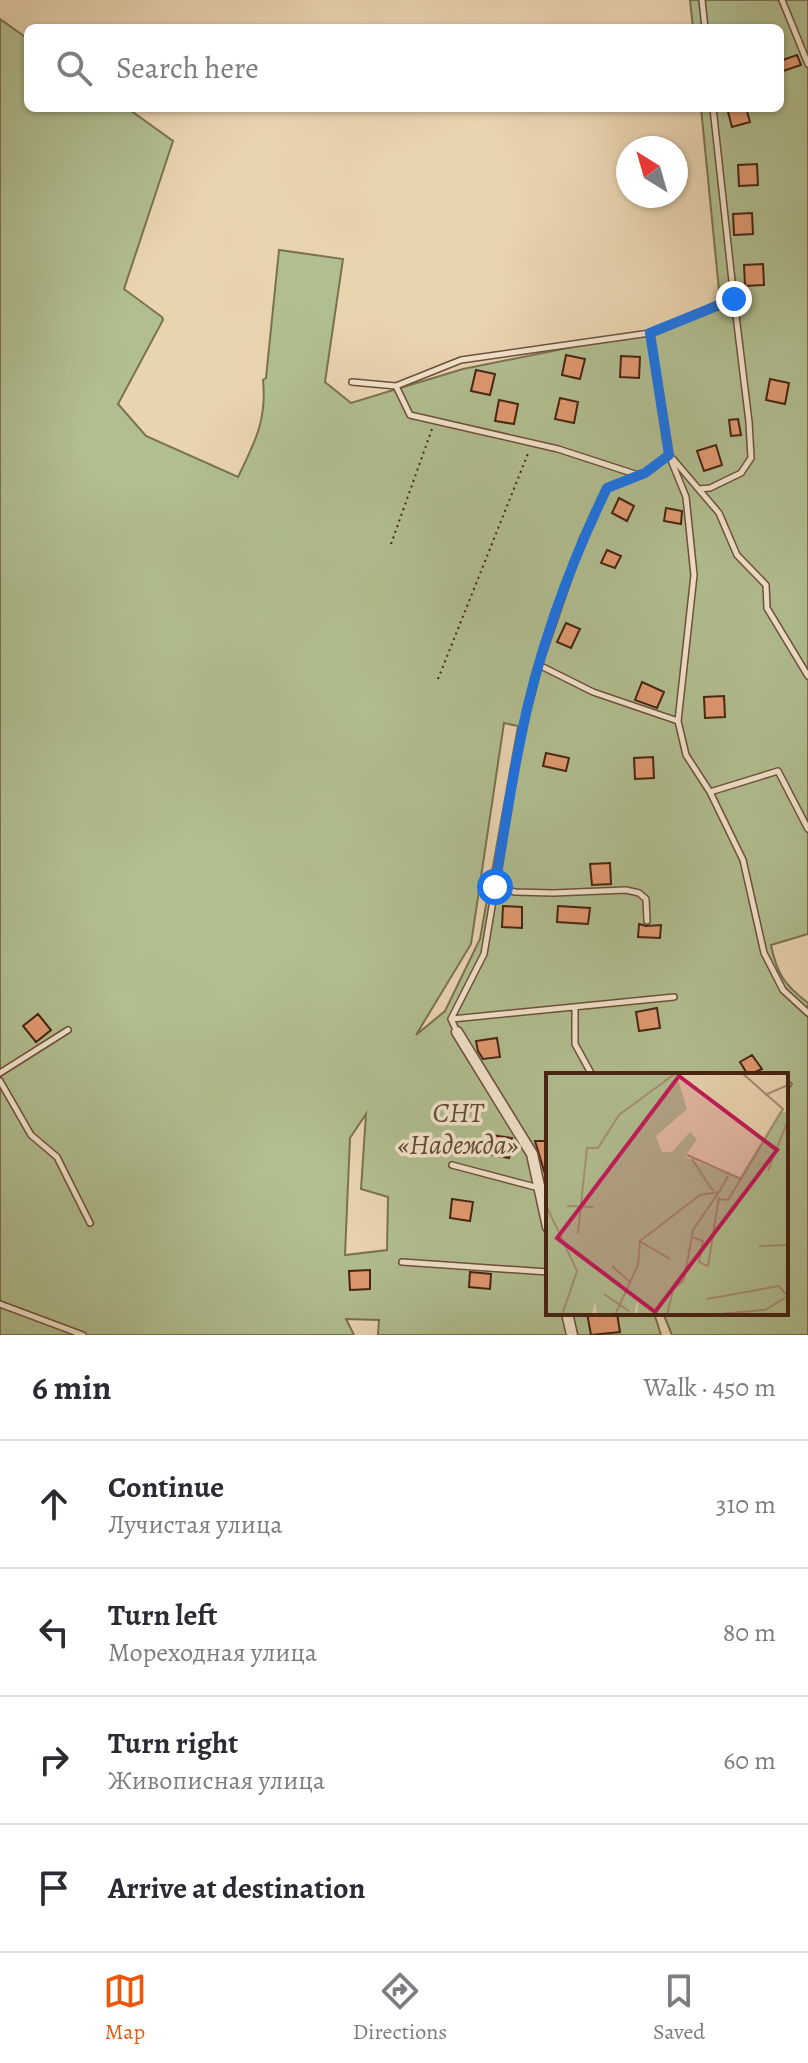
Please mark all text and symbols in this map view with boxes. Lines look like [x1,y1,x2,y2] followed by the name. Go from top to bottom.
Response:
[24,24,784,112] search box
[52,46,96,90] icon: search
[116,48,259,88] text: Search here
[616,136,688,208] north arrow
[716,281,752,317] route end
[477,869,513,905] route start
[546,1073,788,1315] inset map
[398,1094,518,1164] park label: СНТ «Надежда»
[32,1364,111,1411] text: 6 min
[643,1370,776,1405] text: Walk · 450 m
[108,1467,224,1507] text: Continue
[32,1482,76,1526] icon: ahead
[716,1487,776,1522] text: 310 m
[108,1507,283,1542] text: Лучистая улица
[108,1595,217,1635] text: Turn left
[32,1610,76,1654] icon: left
[723,1615,776,1650] text: 80 m
[108,1635,317,1670] text: Мореходная улица
[108,1723,238,1763] text: Turn right
[32,1738,76,1782] icon: right
[723,1743,776,1778] text: 60 m
[108,1763,325,1798] text: Живописная улица
[32,1866,76,1910] icon: arrive
[108,1868,365,1908] text: Arrive at destination
[103,1969,147,2047] tab: Map
[353,1969,447,2047] tab: Directions
[653,1969,705,2047] tab: Saved

